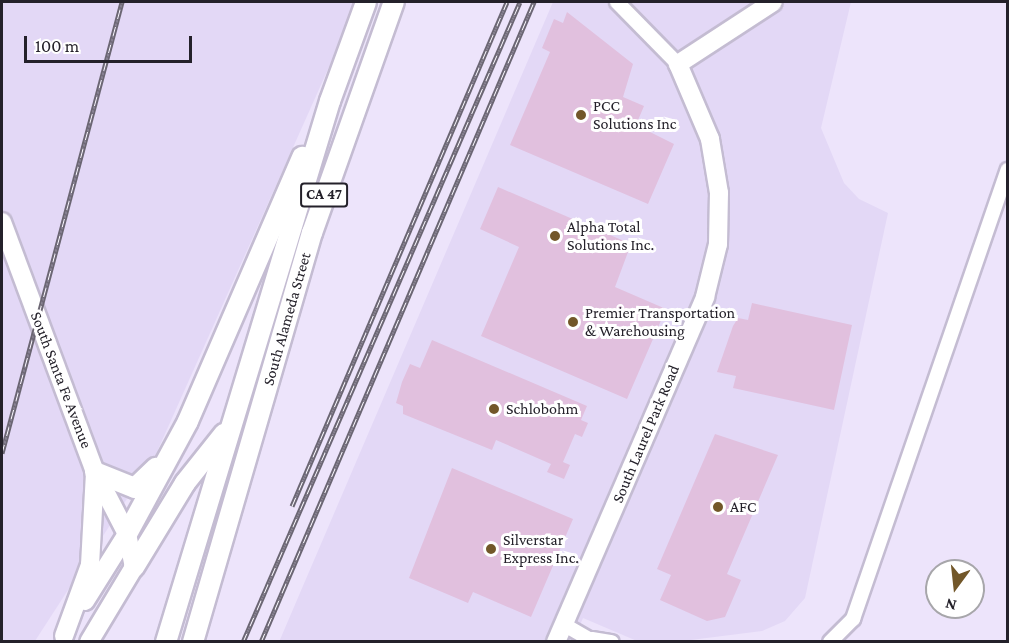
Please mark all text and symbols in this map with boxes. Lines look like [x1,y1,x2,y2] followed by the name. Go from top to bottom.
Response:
[27,24,195,62] scale bar
[35,36,79,56] text: 100 m
[593,96,676,134] place label: PCC Solutions Inc
[574,108,588,122] marker: PCC Solutions Inc
[300,183,348,207] road number: CA 47
[567,217,654,255] place label: Alpha Total Solutions Inc.
[548,229,562,243] marker: Alpha Total Solutions Inc.
[259,250,315,388] street label: South Alameda Street
[585,303,735,341] place label: Premier Transportation & Warehousing
[26,309,96,451] street label: South Santa Fe Avenue
[566,315,580,329] marker: Premier Transportation & Warehousing
[608,362,684,506] street label: South Laurel Park Road
[506,399,578,419] place label: Schlobohm
[487,402,501,416] marker: Schlobohm
[730,497,756,517] place label: AFC
[711,500,725,514] marker: AFC
[503,530,579,568] place label: Silverstar Express Inc.
[484,542,498,556] marker: Silverstar Express Inc.
[925,559,985,619] north arrow
[943,595,958,615] text: N

